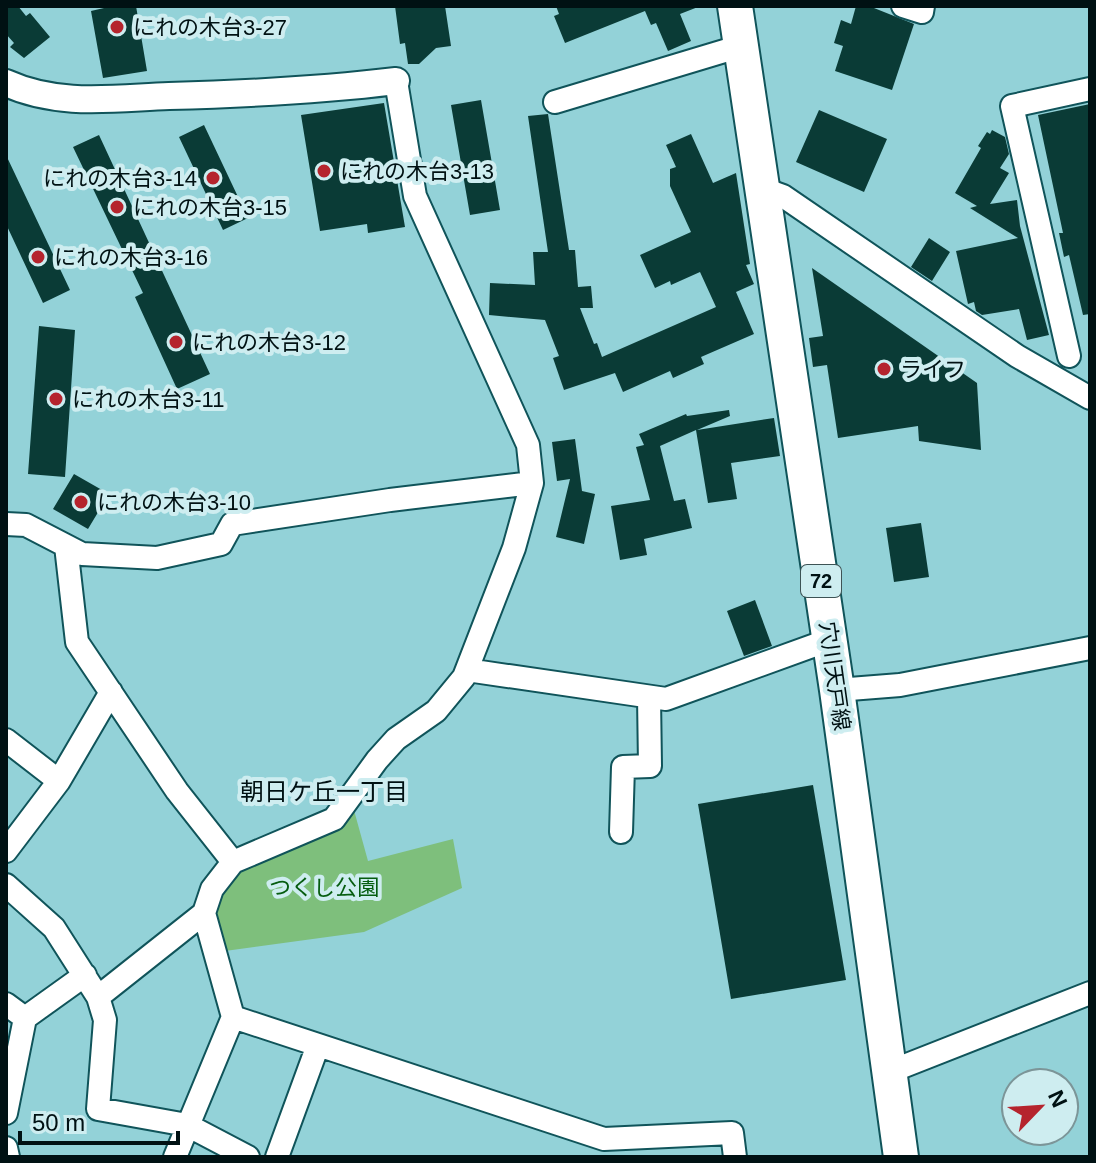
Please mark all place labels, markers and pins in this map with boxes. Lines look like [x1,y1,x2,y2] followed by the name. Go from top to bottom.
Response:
[133,15,287,40] place label: にれの木台3-27
[108,18,126,36] marker: にれの木台3-27
[340,159,494,184] place label: にれの木台3-13
[315,162,333,180] marker: にれの木台3-13
[43,166,197,191] place label: にれの木台3-14
[204,169,222,187] marker: にれの木台3-14
[133,195,287,220] place label: にれの木台3-15
[108,198,126,216] marker: にれの木台3-15
[54,245,208,270] place label: にれの木台3-16
[29,248,47,266] marker: にれの木台3-16
[192,330,346,355] place label: にれの木台3-12
[167,333,185,351] marker: にれの木台3-12
[900,357,966,382] place label: ライフ
[875,360,893,378] marker: ライフ
[72,387,224,412] place label: にれの木台3-11
[47,390,65,408] marker: にれの木台3-11
[97,490,251,515] place label: にれの木台3-10
[72,493,90,511] marker: にれの木台3-10

